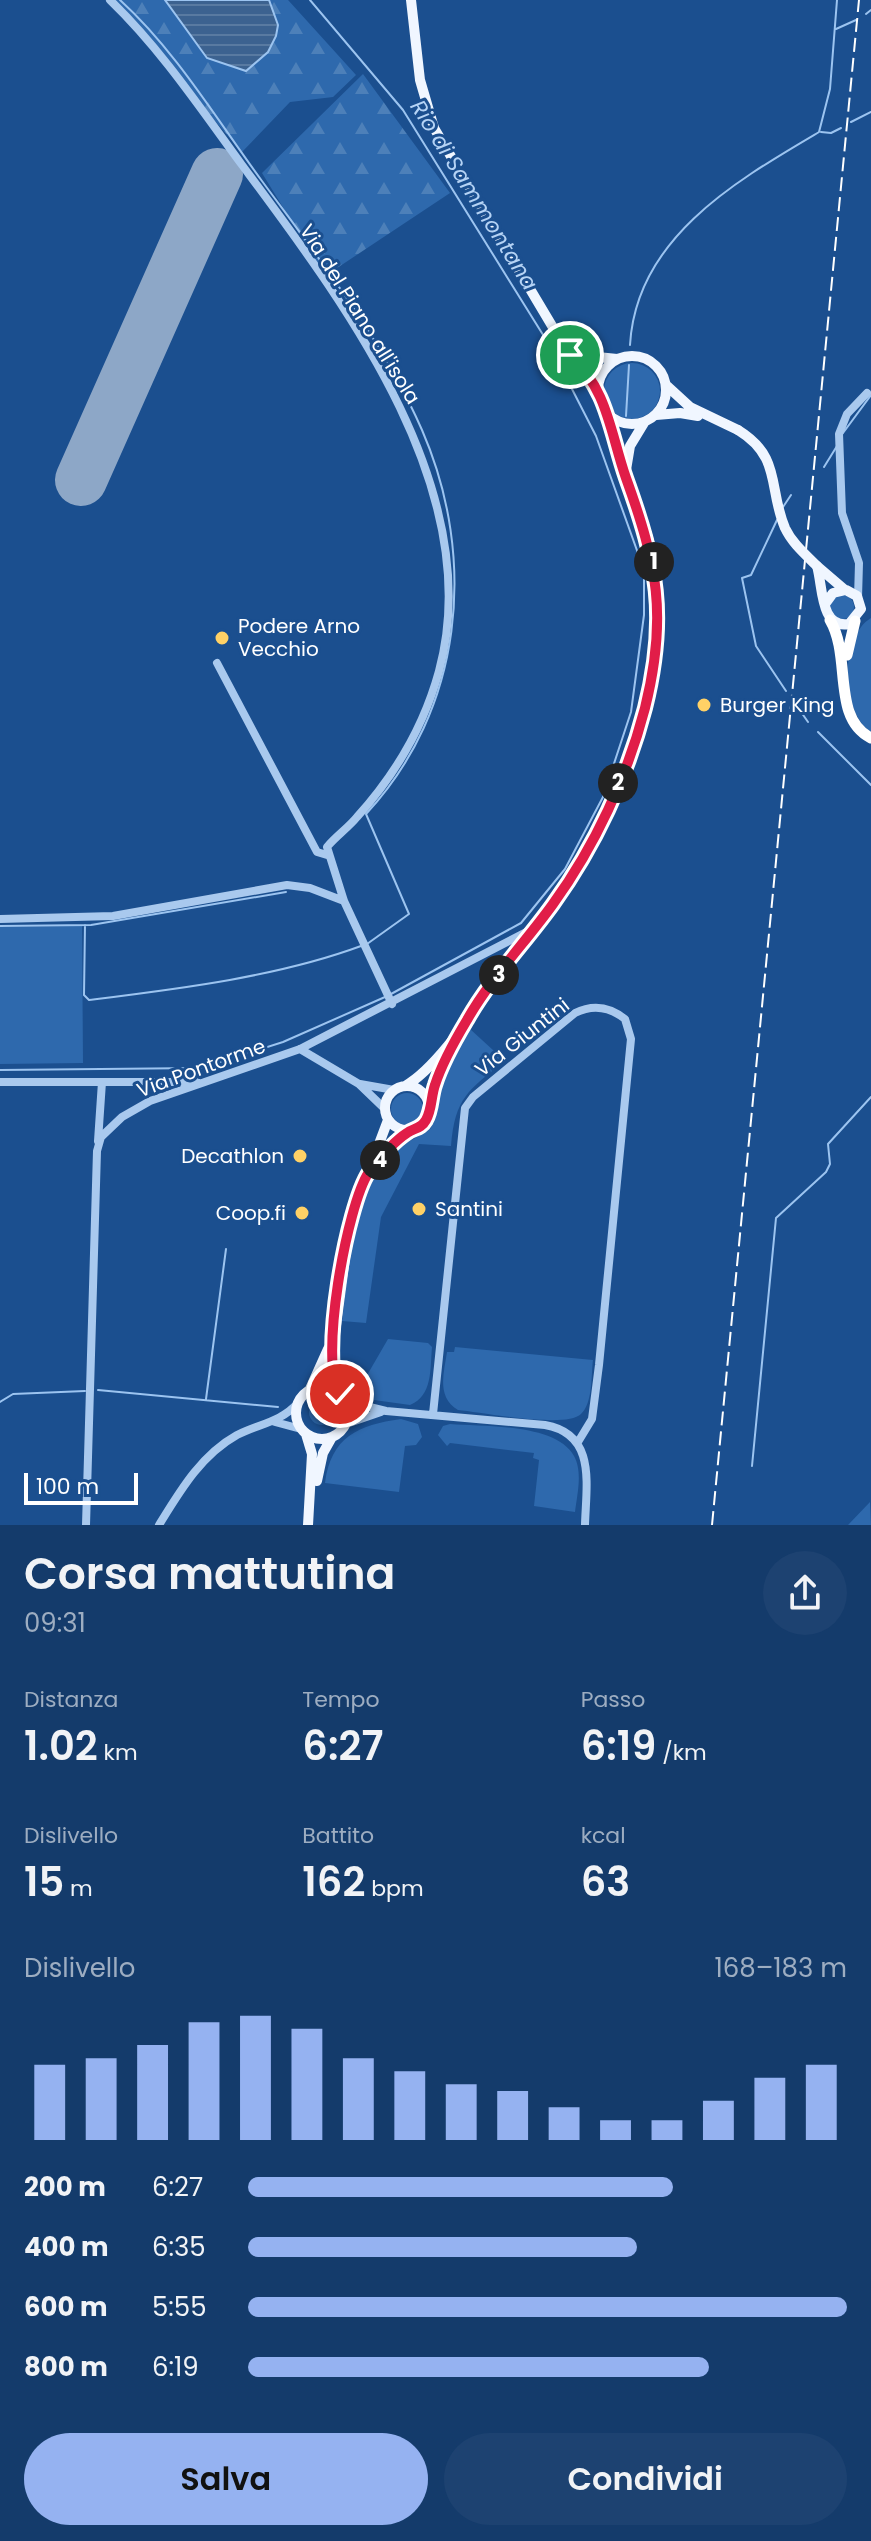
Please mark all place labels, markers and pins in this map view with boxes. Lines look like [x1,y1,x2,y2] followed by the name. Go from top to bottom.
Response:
[536,321,604,389] pin
[634,542,674,582] pin: 1
[238,612,360,663] place label: Podere Arno Vecchio
[213,629,231,647] marker: Podere Arno Vecchio
[720,691,834,719] place label: Burger King
[695,696,713,714] marker: Burger King
[598,763,638,803] pin: 2
[479,955,519,995] pin: 3
[360,1140,400,1180] pin: 4
[181,1142,284,1170] place label: Decathlon
[291,1147,309,1165] marker: Decathlon
[435,1195,503,1223] place label: Santini
[216,1199,286,1227] place label: Coop.fi
[410,1200,428,1218] marker: Santini
[293,1204,311,1222] marker: Coop.fi
[306,1360,374,1428] pin

